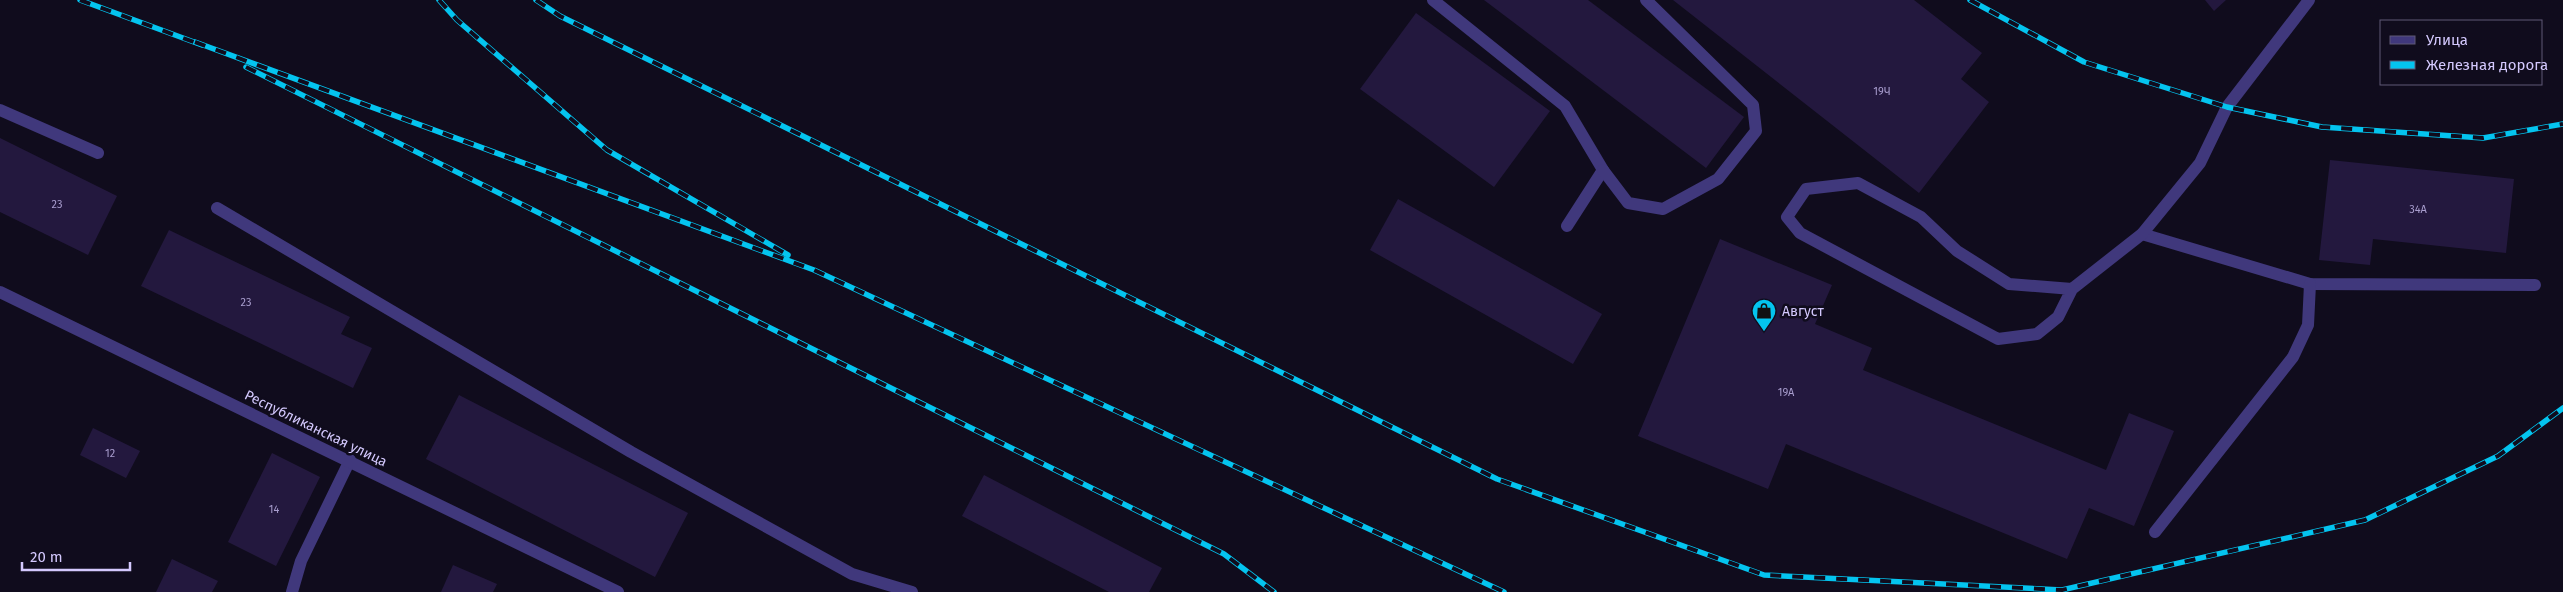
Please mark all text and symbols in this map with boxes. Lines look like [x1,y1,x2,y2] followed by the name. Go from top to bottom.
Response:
[2380,20,2543,85] legend
[2426,31,2468,49] text: Улица
[2426,56,2548,74] text: Железная дорога
[1873,85,1891,98] house number: 19Ч
[52,198,62,211] house number: 23
[2409,203,2427,216] house number: 34А
[241,296,251,309] house number: 23
[1751,298,1777,332] shop icon: Август
[1782,303,1824,320] place label: Август
[1778,386,1795,399] house number: 19А
[242,387,390,470] street label: Республиканская улица
[105,447,115,460] house number: 12
[269,503,279,516] house number: 14
[22,540,130,572] scale bar
[30,548,63,566] text: 20 m

